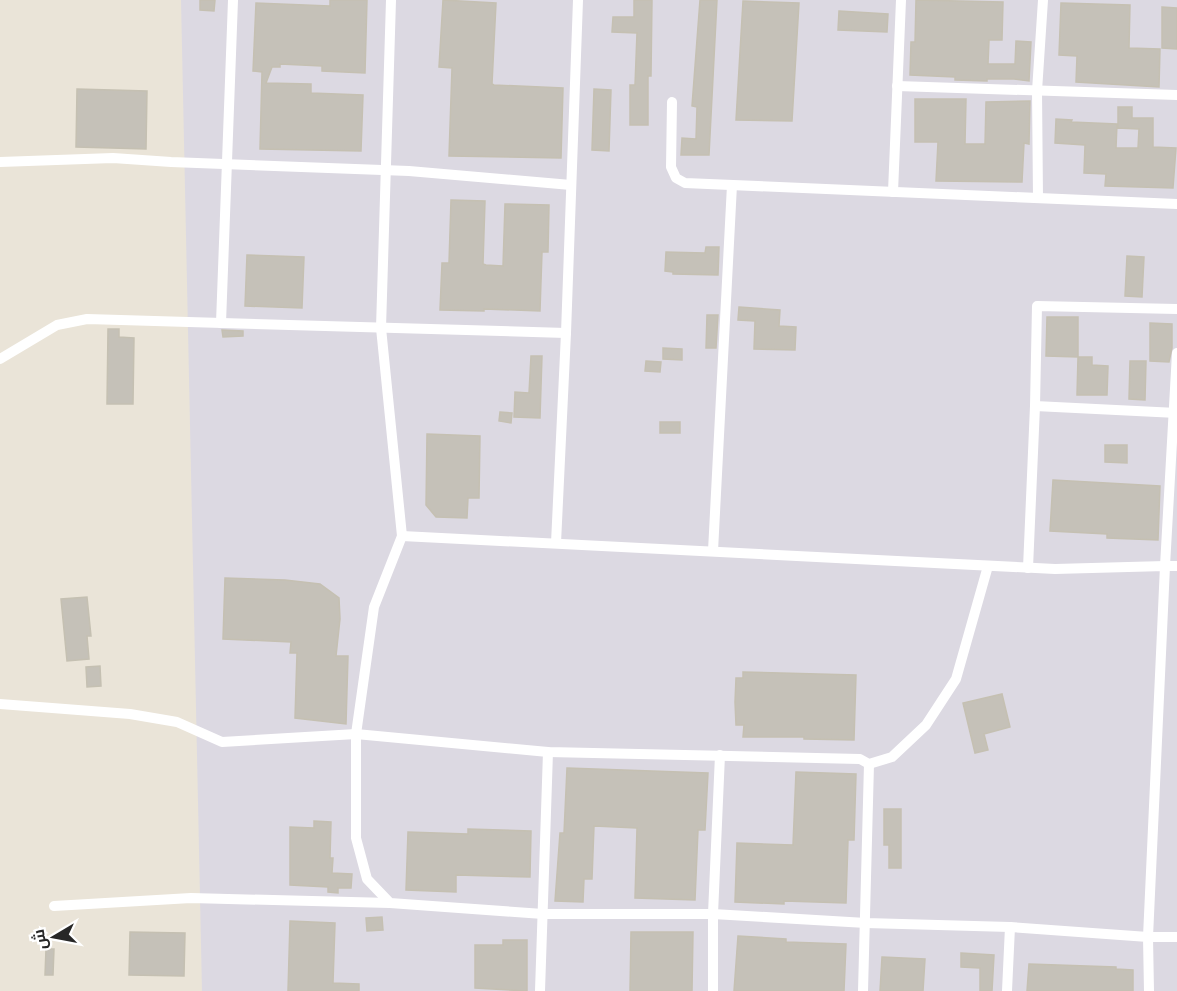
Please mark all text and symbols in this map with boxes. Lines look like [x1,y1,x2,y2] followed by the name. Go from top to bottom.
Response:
[24,907,84,967] north arrow
[28,928,51,951] text: ش

